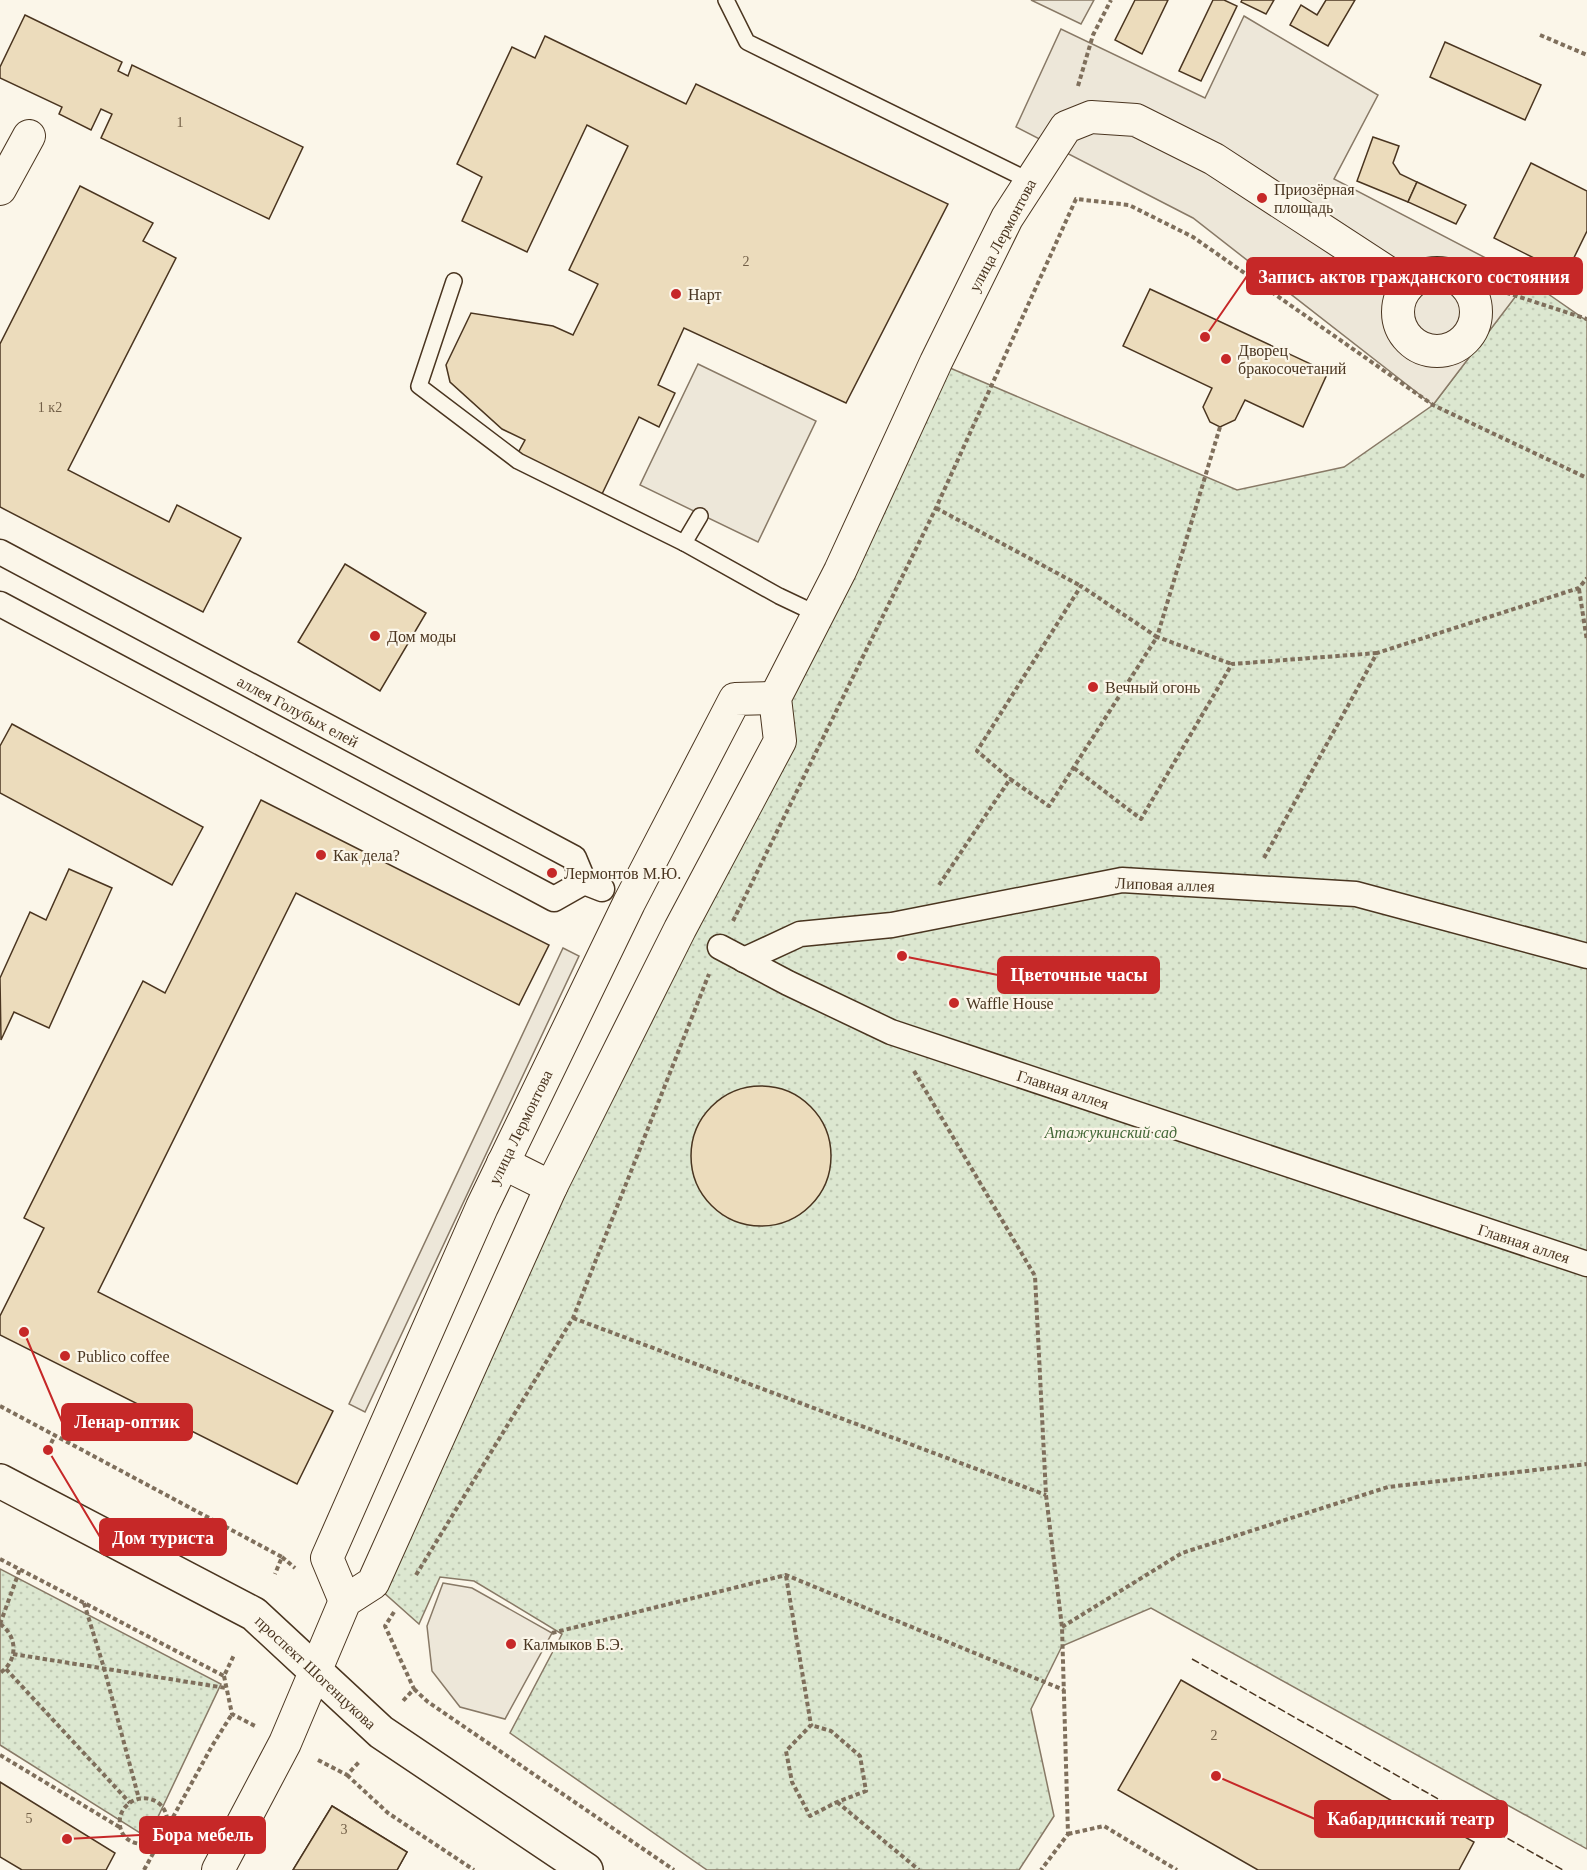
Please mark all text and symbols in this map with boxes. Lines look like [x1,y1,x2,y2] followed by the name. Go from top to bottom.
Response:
[177,115,184,130] house number: 1
[966,176,1040,295] street label: улица Лермонтова
[1274,181,1355,217] place label: Приозёрная площадь
[1255,191,1269,205] marker: Приозёрная площадь
[743,254,750,269] house number: 2
[1247,258,1582,294] callout: Запись актов гражданского состояния
[1258,267,1570,287] text: Запись актов гражданского состояния
[688,286,721,304] place label: Нарт
[669,287,683,301] marker: Нарт
[1238,342,1347,378] place label: Дворец бракосочетаний
[1219,352,1233,366] marker: Дворец бракосочетаний
[38,400,62,415] house number: 1 к2
[387,628,457,646] place label: Дом моды
[368,629,382,643] marker: Дом моды
[234,672,362,752] street label: аллея Голубых елей
[1105,679,1200,696] place label: Вечный огонь
[1086,680,1100,694] marker: Вечный огонь
[333,847,400,865] place label: Как дела?
[314,848,328,862] marker: Как дела?
[564,865,681,883] place label: Лермонтов М.Ю.
[545,866,559,880] marker: Лермонтов М.Ю.
[1115,874,1216,895] street label: Липовая аллея
[998,957,1159,993] callout: Цветочные часы
[1010,965,1148,985] text: Цветочные часы
[966,995,1054,1012] place label: Waffle House
[947,996,961,1010] marker: Waffle House
[485,1067,556,1188] street label: улица Лермонтова
[1015,1067,1111,1112] street label: Главная аллея
[1044,1124,1177,1142] park label: Атажукинский сад
[1476,1221,1572,1266] street label: Главная аллея
[77,1348,170,1365] place label: Publico coffee
[58,1349,72,1363] marker: Publico coffee
[62,1404,192,1440] callout: Ленар-оптик
[74,1412,180,1432] text: Ленар-оптик
[100,1519,226,1555] callout: Дом туриста
[112,1528,214,1548] text: Дом туриста
[251,1612,379,1733] street label: проспект Шогенцукова
[523,1636,624,1653] place label: Калмыков Б.Э.
[504,1637,518,1651] marker: Калмыков Б.Э.
[1211,1728,1218,1743] house number: 2
[1315,1801,1507,1837] callout: Кабардинский театр
[1327,1809,1495,1829] text: Кабардинский театр
[26,1811,33,1826] house number: 5
[140,1817,265,1853] callout: Бора мебель
[341,1822,348,1837] house number: 3
[152,1825,254,1845] text: Бора мебель

